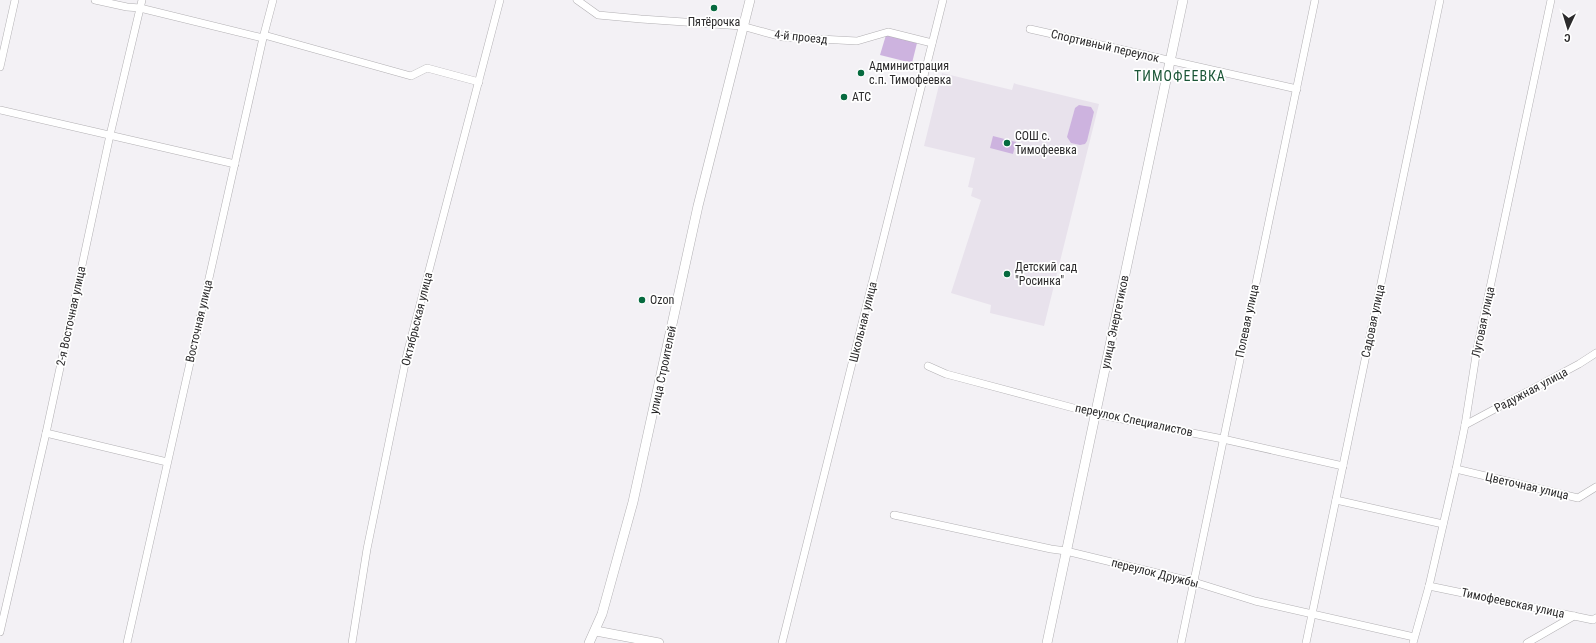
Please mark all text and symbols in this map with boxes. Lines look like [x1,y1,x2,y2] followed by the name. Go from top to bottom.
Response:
[709,3,719,13] marker: Пятёрочка
[1548,8,1588,48] north arrow
[688,15,741,29] place label: Пятёрочка
[774,27,829,47] street label: 4-й проезд
[1050,27,1161,65] street label: Спортивный переулок
[1564,31,1571,44] text: С
[869,59,952,87] place label: Администрация с.п. Тимофеевка
[856,68,866,78] marker: Администрация с.п. Тимофеевка
[1134,68,1226,84] district label: ТИМОФЕЕВКА
[852,90,871,104] place label: АТС
[839,92,849,102] marker: АТС
[1015,129,1077,157] place label: СОШ с. Тимофеевка
[1002,138,1012,148] marker: СОШ с. Тимофеевка
[1015,260,1078,288] place label: Детский сад "Росинка"
[54,265,88,367] street label: 2-я Восточная улица
[1002,269,1012,279] marker: Детский сад "Росинка"
[399,271,435,367] street label: Октябрьская улица
[1098,274,1132,370] street label: улица Энергетиков
[183,278,215,364] street label: Восточная улица
[846,280,880,364] street label: Школьная улица
[1232,283,1262,359] street label: Полевая улица
[1358,283,1388,359] street label: Садовая улица
[1469,285,1497,359] street label: Луговая улица
[650,293,674,307] place label: Ozon
[637,295,647,305] marker: Ozon
[647,325,679,415] street label: улица Строителей
[1492,365,1570,415] street label: Радужная улица
[1074,401,1194,439] street label: переулок Специалистов
[1484,470,1570,502] street label: Цветочная улица
[1110,555,1200,591] street label: переулок Дружбы
[1460,585,1566,621] street label: Тимофеевская улица

